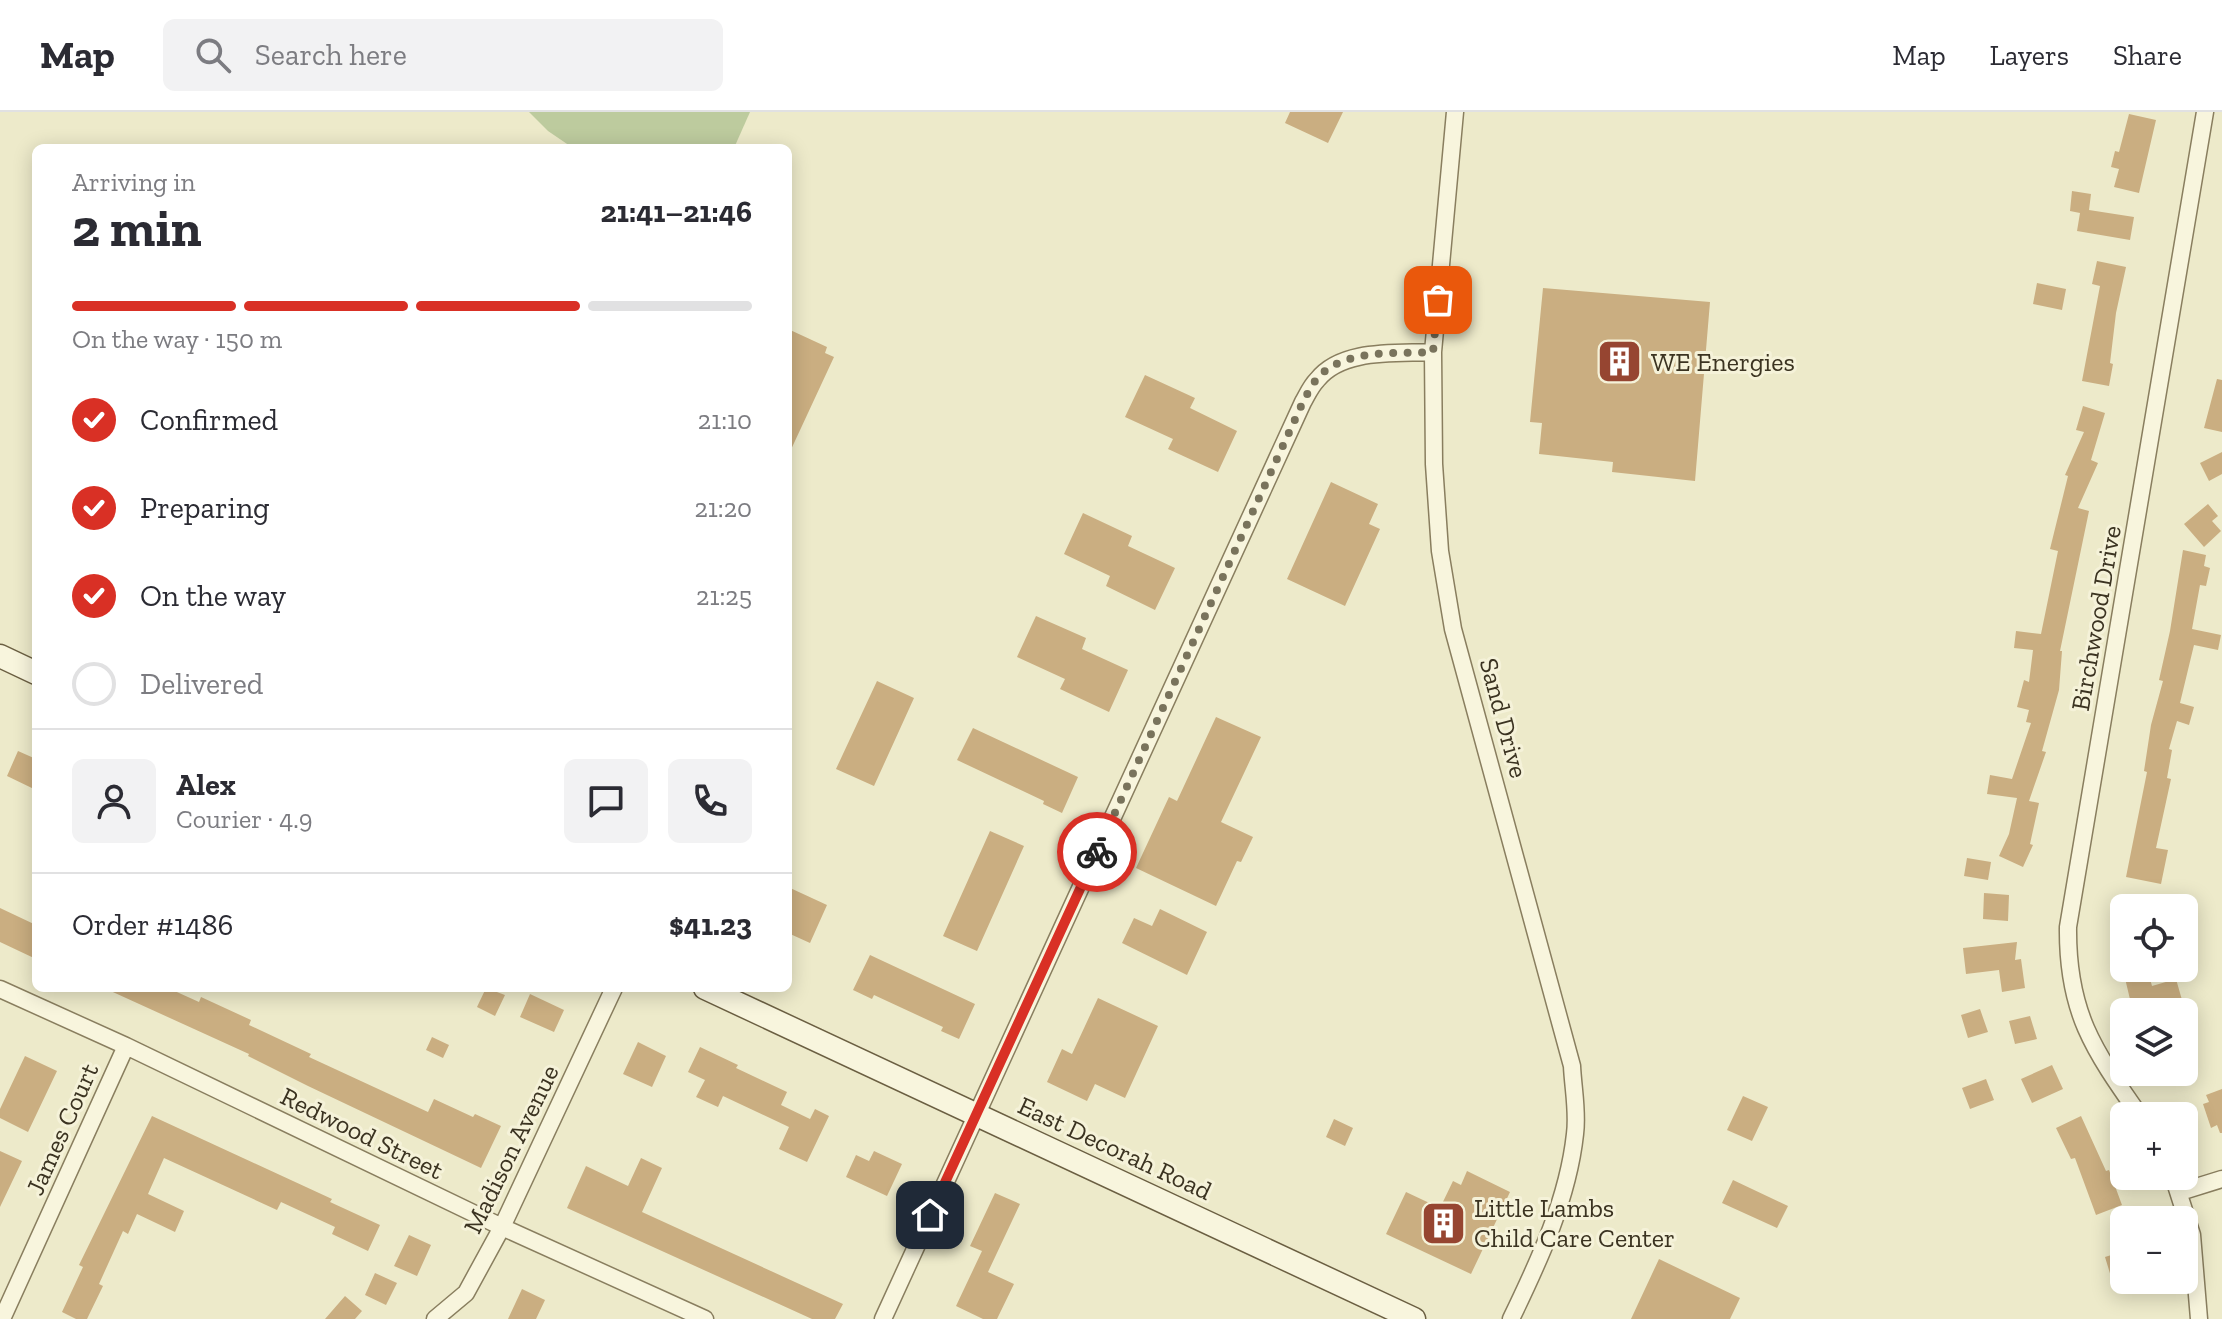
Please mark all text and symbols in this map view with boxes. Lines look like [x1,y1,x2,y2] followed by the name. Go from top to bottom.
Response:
[163,19,723,91] search box
[40,32,115,78] text: Map
[191,33,235,77] icon: search
[255,37,407,73] text: Search here
[1892,39,1946,72] text: Map
[1990,39,2069,72] text: Layers
[2113,39,2182,72] text: Share
[72,166,195,198] text: Arriving in
[601,194,752,230] text: 21:41–21:46
[72,197,202,259] text: 2 min
[1404,266,1472,334] pin
[1416,278,1460,322] icon: bag
[72,323,282,355] text: On the way · 150 m
[1596,338,1644,386] building icon: WE Energies
[1651,346,1795,378] place label: WE Energies
[72,398,116,442] icon: check
[140,402,278,438] text: Confirmed
[698,404,752,436] text: 21:10
[72,486,116,530] icon: check
[140,490,270,526] text: Preparing
[694,492,752,524] text: 21:20
[2064,523,2128,713] street label: Birchwood Drive
[72,574,116,618] icon: check
[140,578,286,614] text: On the way
[696,580,752,612] text: 21:25
[1473,655,1535,781] street label: Sand Drive
[140,666,263,702] text: Delivered
[72,759,156,843] button: person
[564,759,648,843] button: chat
[668,759,752,843] button: phone
[176,767,236,803] text: Alex
[176,803,312,835] text: Courier · 4.9
[1057,812,1137,892] courier
[1075,830,1119,874] icon: bike
[2110,894,2198,1294] map controls
[2110,894,2198,982] button: locate
[72,907,234,943] text: Order #1486
[669,907,752,943] text: $41.23
[2110,998,2198,1086] button: layers
[19,1058,105,1200] street label: James Court
[456,1059,566,1239] street label: Madison Avenue
[275,1080,449,1186] street label: Redwood Street
[1013,1089,1217,1207] street label: East Decorah Road
[2110,1102,2198,1190] button: +
[896,1181,964,1249] pin
[1474,1192,1675,1254] place label: Little Lambs Child Care Center
[908,1193,952,1237] icon: home
[1419,1199,1467,1247] building icon: Little Lambs Child Care Center
[2110,1206,2198,1294] button: −

